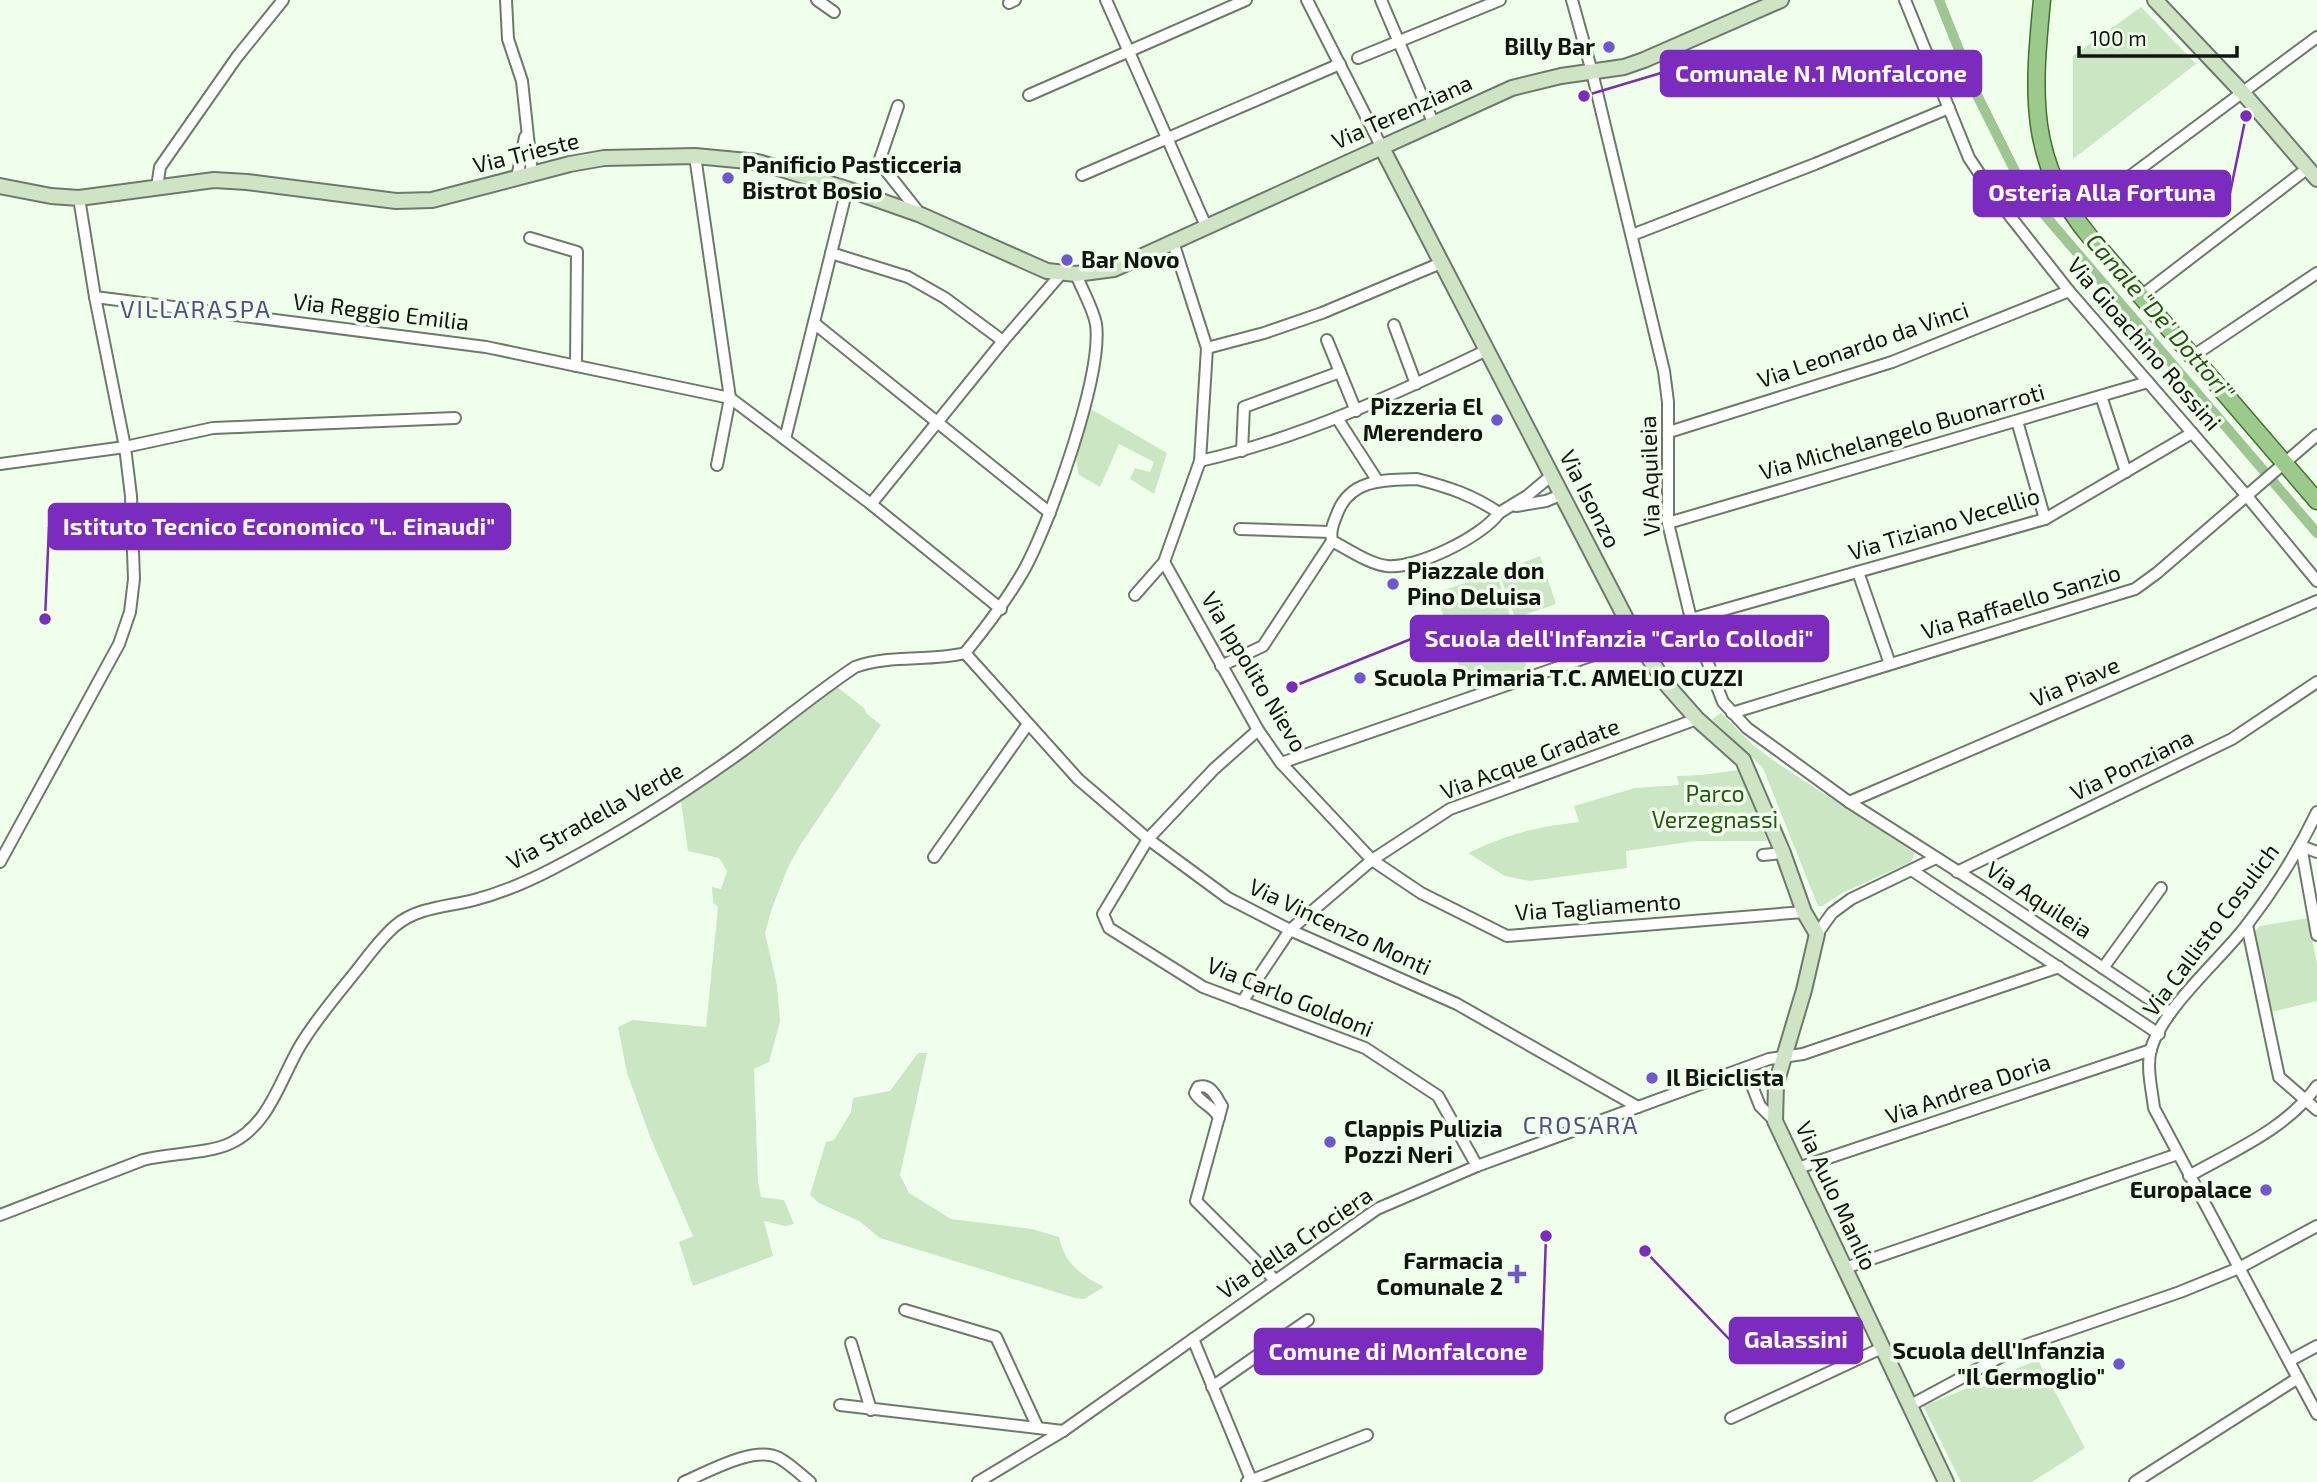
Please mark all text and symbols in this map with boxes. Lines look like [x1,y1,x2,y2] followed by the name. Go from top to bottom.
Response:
[2079,14,2236,58] scale bar
[2090,25,2147,50] text: 100 m
[1504,32,1595,60] place label: Billy Bar
[1601,39,1617,55] marker: Billy Bar
[1661,51,1981,96] callout: Comunale N.1 Monfalcone
[1675,58,1967,87] text: Comunale N.1 Monfalcone
[1327,68,1476,155] street label: Via Terenziana
[470,125,582,179] street label: Via Trieste
[742,150,962,204] place label: Panificio Pasticceria Bistrot Bosio
[720,170,736,186] marker: Panificio Pasticceria Bistrot Bosio
[1974,171,2230,216] callout: Osteria Alla Fortuna
[1988,177,2216,206] text: Osteria Alla Fortuna
[2081,227,2242,406] water label: Canale "De' Dottori"
[1081,245,1180,273] place label: Bar Novo
[2062,251,2228,436] street label: Via Gioachino Rossini
[1059,252,1075,268] marker: Bar Novo
[291,286,471,336] street label: Via Reggio Emilia
[120,294,272,323] district label: VILLARASPA
[1753,295,1972,393] street label: Via Leonardo da Vinci
[1756,377,2048,485] street label: Via Michelangelo Buonarroti
[1363,392,1483,446] place label: Pizzeria El Merendero
[1489,412,1505,428] marker: Pizzeria El Merendero
[1633,415,1665,537] street label: Via Aquileia
[1554,445,1628,552] street label: Via Isonzo
[1845,481,2043,565] street label: Via Tiziano Vecellio
[49,504,510,549] callout: Istituto Tecnico Economico "L. Einaudi"
[63,511,495,540] text: Istituto Tecnico Economico "L. Einaudi"
[1407,556,1545,610] place label: Piazzale don Pino Deluisa
[1918,557,2124,645] street label: Via Raffaello Sanzio
[1385,576,1401,592] marker: Piazzale don Pino Deluisa
[1196,586,1314,757] street label: Via Ippolito Nievo
[1411,616,1828,661] callout: Scuola dell'Infanzia "Carlo Collodi"
[1425,623,1813,652] text: Scuola dell'Infanzia "Carlo Collodi"
[2026,650,2123,712] street label: Via Piave
[1374,663,1743,691] place label: Scuola Primaria T.C. AMELIO CUZZI
[1352,670,1368,686] marker: Scuola Primaria T.C. AMELIO CUZZI
[1436,711,1623,805] street label: Via Acque Gradate
[2065,722,2198,806] street label: Via Ponziana
[501,755,688,875] street label: Via Stradella Verde
[1652,779,1778,833] park label: Parco Verzegnassi
[2136,837,2284,1021] street label: Via Callisto Cosulich
[1981,855,2098,944] street label: Via Aquileia
[1245,872,1436,981] street label: Via Vincenzo Monti
[1514,886,1682,926] street label: Via Tagliamento
[1203,950,1378,1042] street label: Via Carlo Goldoni
[1881,1047,2054,1129] street label: Via Andrea Doria
[1666,1063,1784,1091] place label: Il Biciclista
[1644,1070,1660,1086] marker: Il Biciclista
[1523,1110,1639,1139] district label: CROSARA
[1344,1114,1503,1168] place label: Clappis Pulizia Pozzi Neri
[1790,1117,1884,1275] street label: Via Aulo Manlio
[1322,1134,1338,1150] marker: Clappis Pulizia Pozzi Neri
[2130,1175,2252,1203] place label: Europalace
[1212,1180,1377,1304] street label: Via della Crociera
[2258,1182,2274,1198] marker: Europalace
[1376,1246,1503,1300] place label: Farmacia Comunale 2
[1509,1266,1525,1282] marker: Farmacia Comunale 2
[1730,1318,1862,1363] callout: Galassini
[1744,1324,1848,1353] text: Galassini
[1255,1329,1542,1374] callout: Comune di Monfalcone
[1269,1336,1527,1365] text: Comune di Monfalcone
[1892,1336,2105,1390] place label: Scuola dell'Infanzia "Il Germoglio"
[2111,1356,2127,1372] marker: Scuola dell'Infanzia "Il Germoglio"

